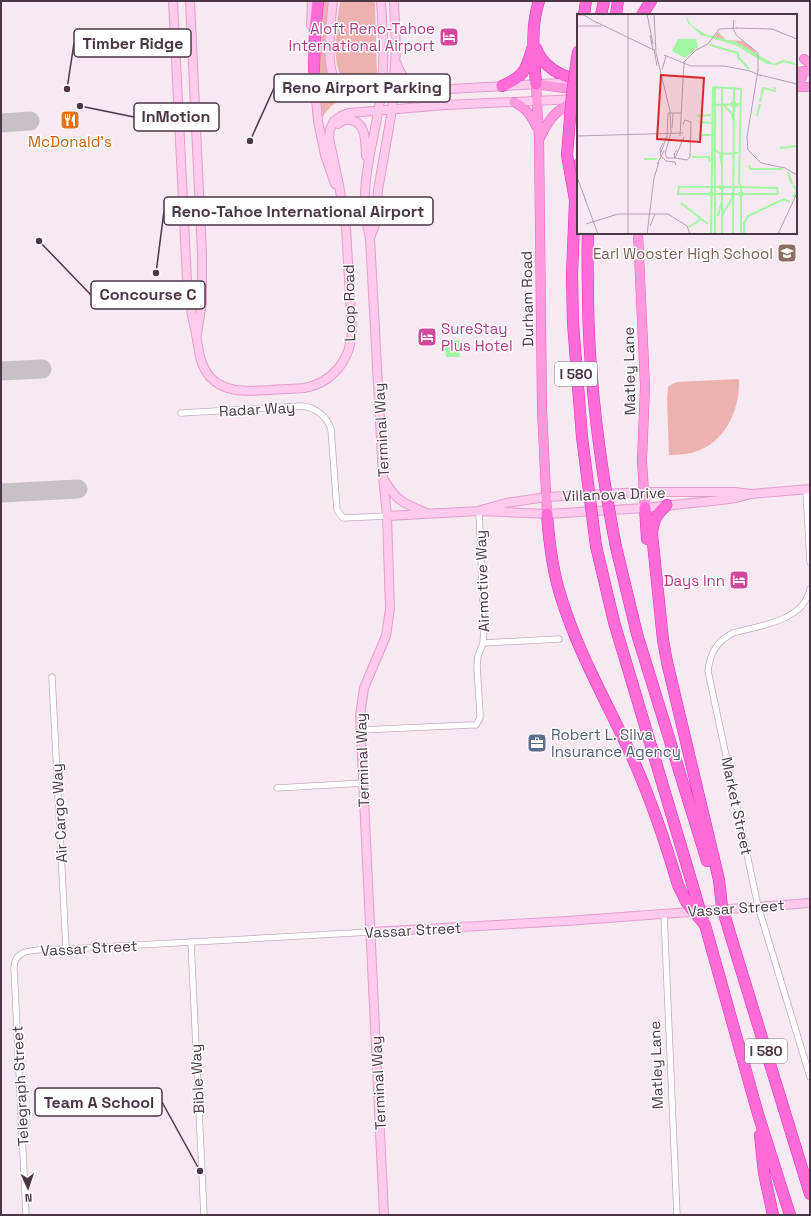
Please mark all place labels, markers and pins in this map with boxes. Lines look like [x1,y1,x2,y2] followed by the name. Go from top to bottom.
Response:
[289,19,435,55] place label: Aloft Reno-Tahoe International Airport
[438,26,460,48] hotel icon: Aloft Reno-Tahoe International Airport
[74,29,191,57] callout: Timber Ridge
[274,74,450,102] callout: Reno Airport Parking
[134,103,219,131] callout: InMotion
[59,109,81,131] restaurant icon: McDonald's
[28,132,112,151] place label: McDonald's
[164,197,433,225] callout: Reno-Tahoe International Airport
[776,242,798,264] school or university icon: Earl Wooster High School
[593,244,773,263] place label: Earl Wooster High School
[91,281,205,309] callout: Concourse C
[441,319,513,355] place label: SureStay Plus Hotel
[416,326,438,348] hotel icon: SureStay Plus Hotel
[728,569,750,591] hotel icon: Days Inn
[664,571,725,590] place label: Days Inn
[551,725,681,761] place label: Robert L. Silva Insurance Agency
[526,732,548,754] office icon: Robert L. Silva Insurance Agency
[35,1088,162,1116] callout: Team A School

